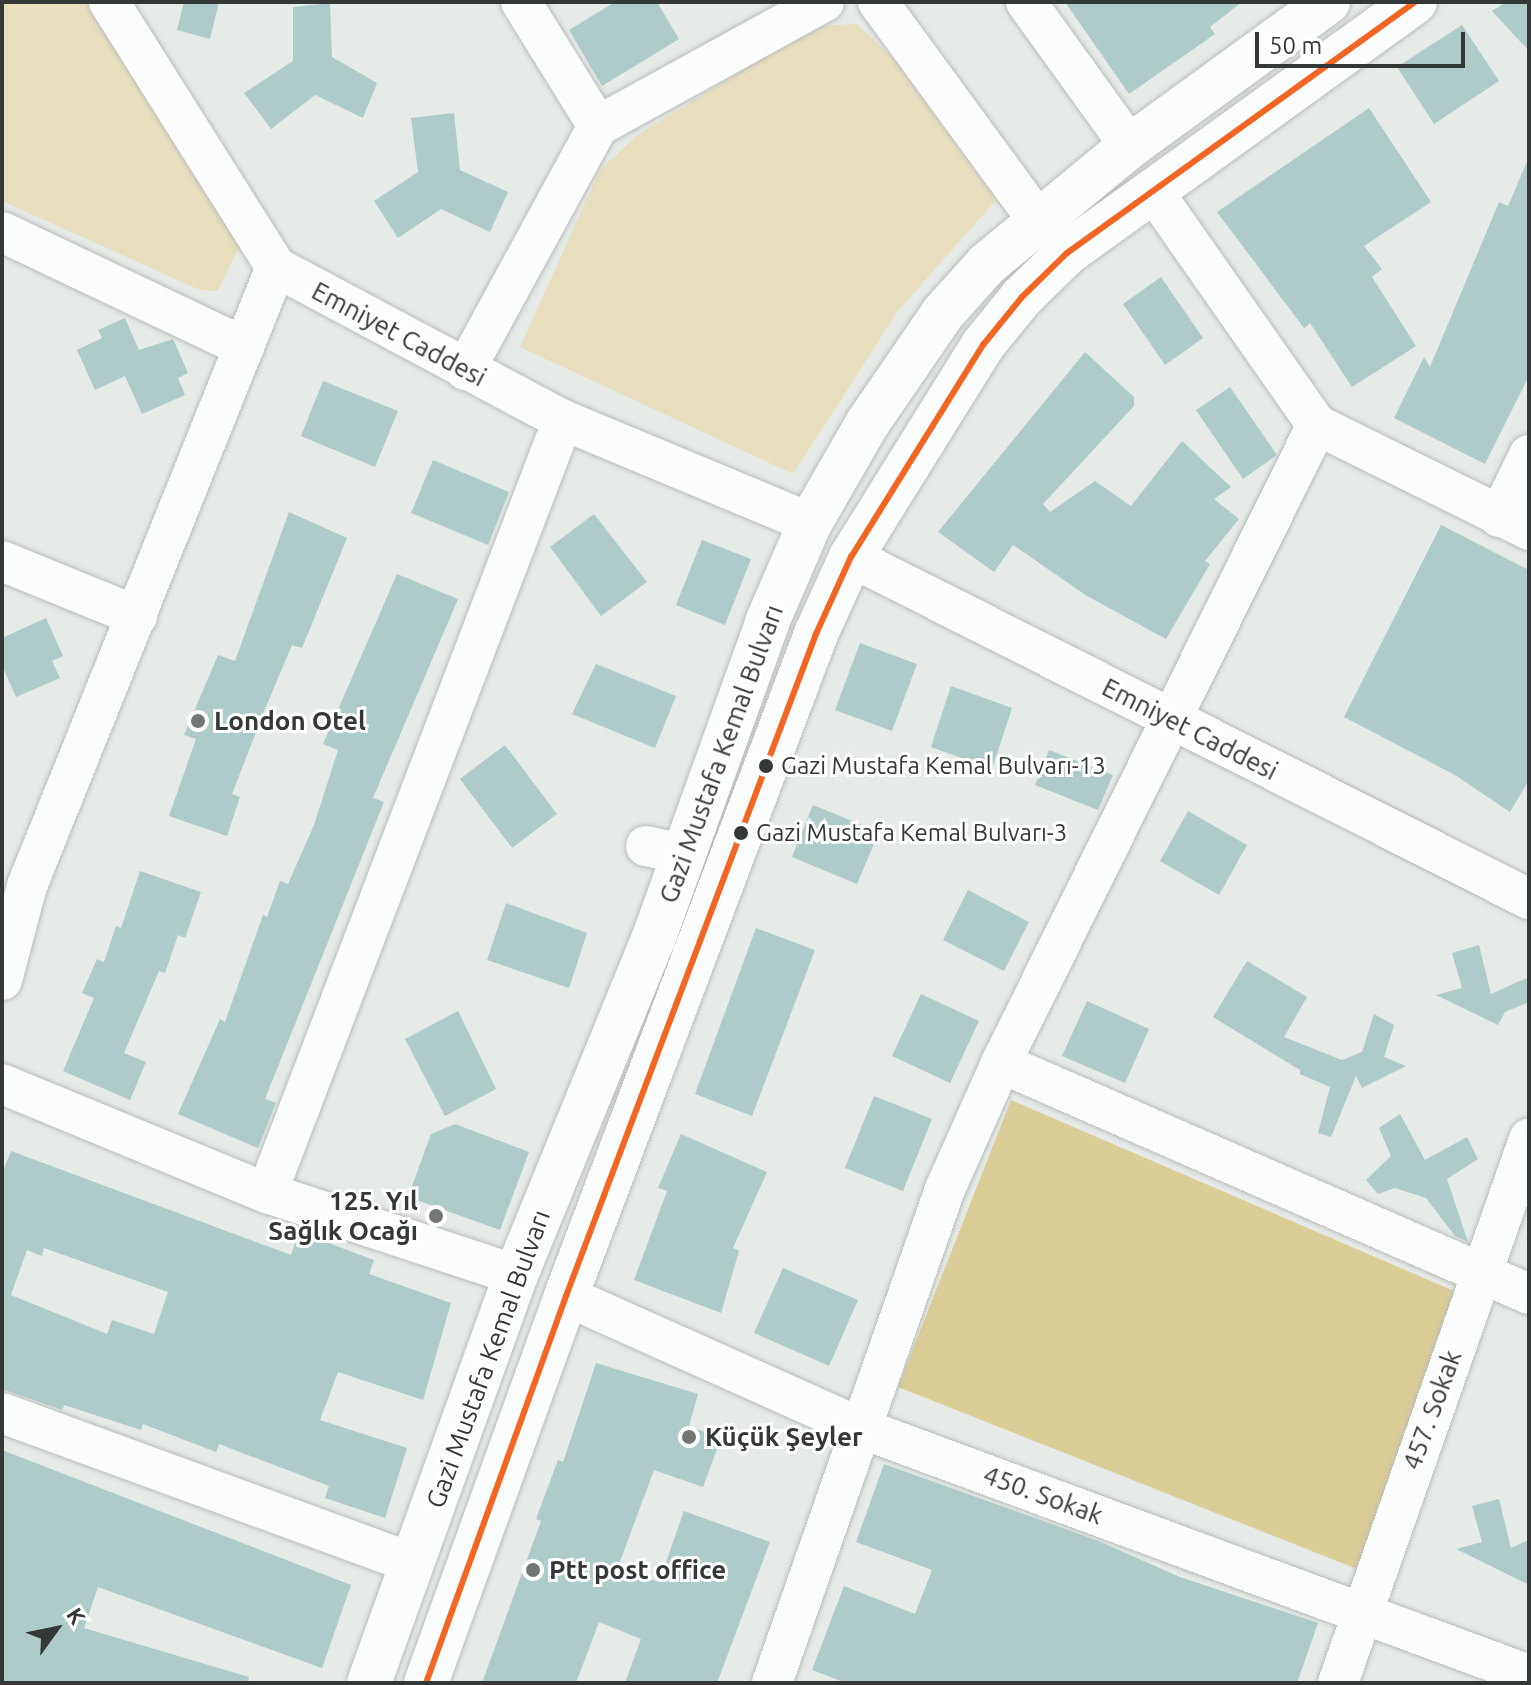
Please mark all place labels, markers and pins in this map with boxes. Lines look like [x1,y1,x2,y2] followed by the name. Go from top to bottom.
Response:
[214,705,366,737] place label: London Otel
[189,712,207,730] marker: London Otel
[781,752,1106,780] place label: Gazi Mustafa Kemal Bulvarı-13
[758,758,774,774] marker: Gazi Mustafa Kemal Bulvarı-13
[756,819,1067,847] place label: Gazi Mustafa Kemal Bulvarı-3
[733,825,749,841] marker: Gazi Mustafa Kemal Bulvarı-3
[268,1185,418,1246] place label: 125. Yıl Sağlık Ocağı
[425,1205,447,1227] marker: 125. Yıl Sağlık Ocağı
[705,1421,863,1453] place label: Küçük Şeyler
[680,1428,698,1446] marker: Küçük Şeyler
[549,1554,726,1586] place label: Ptt post office
[524,1561,542,1579] marker: Ptt post office

